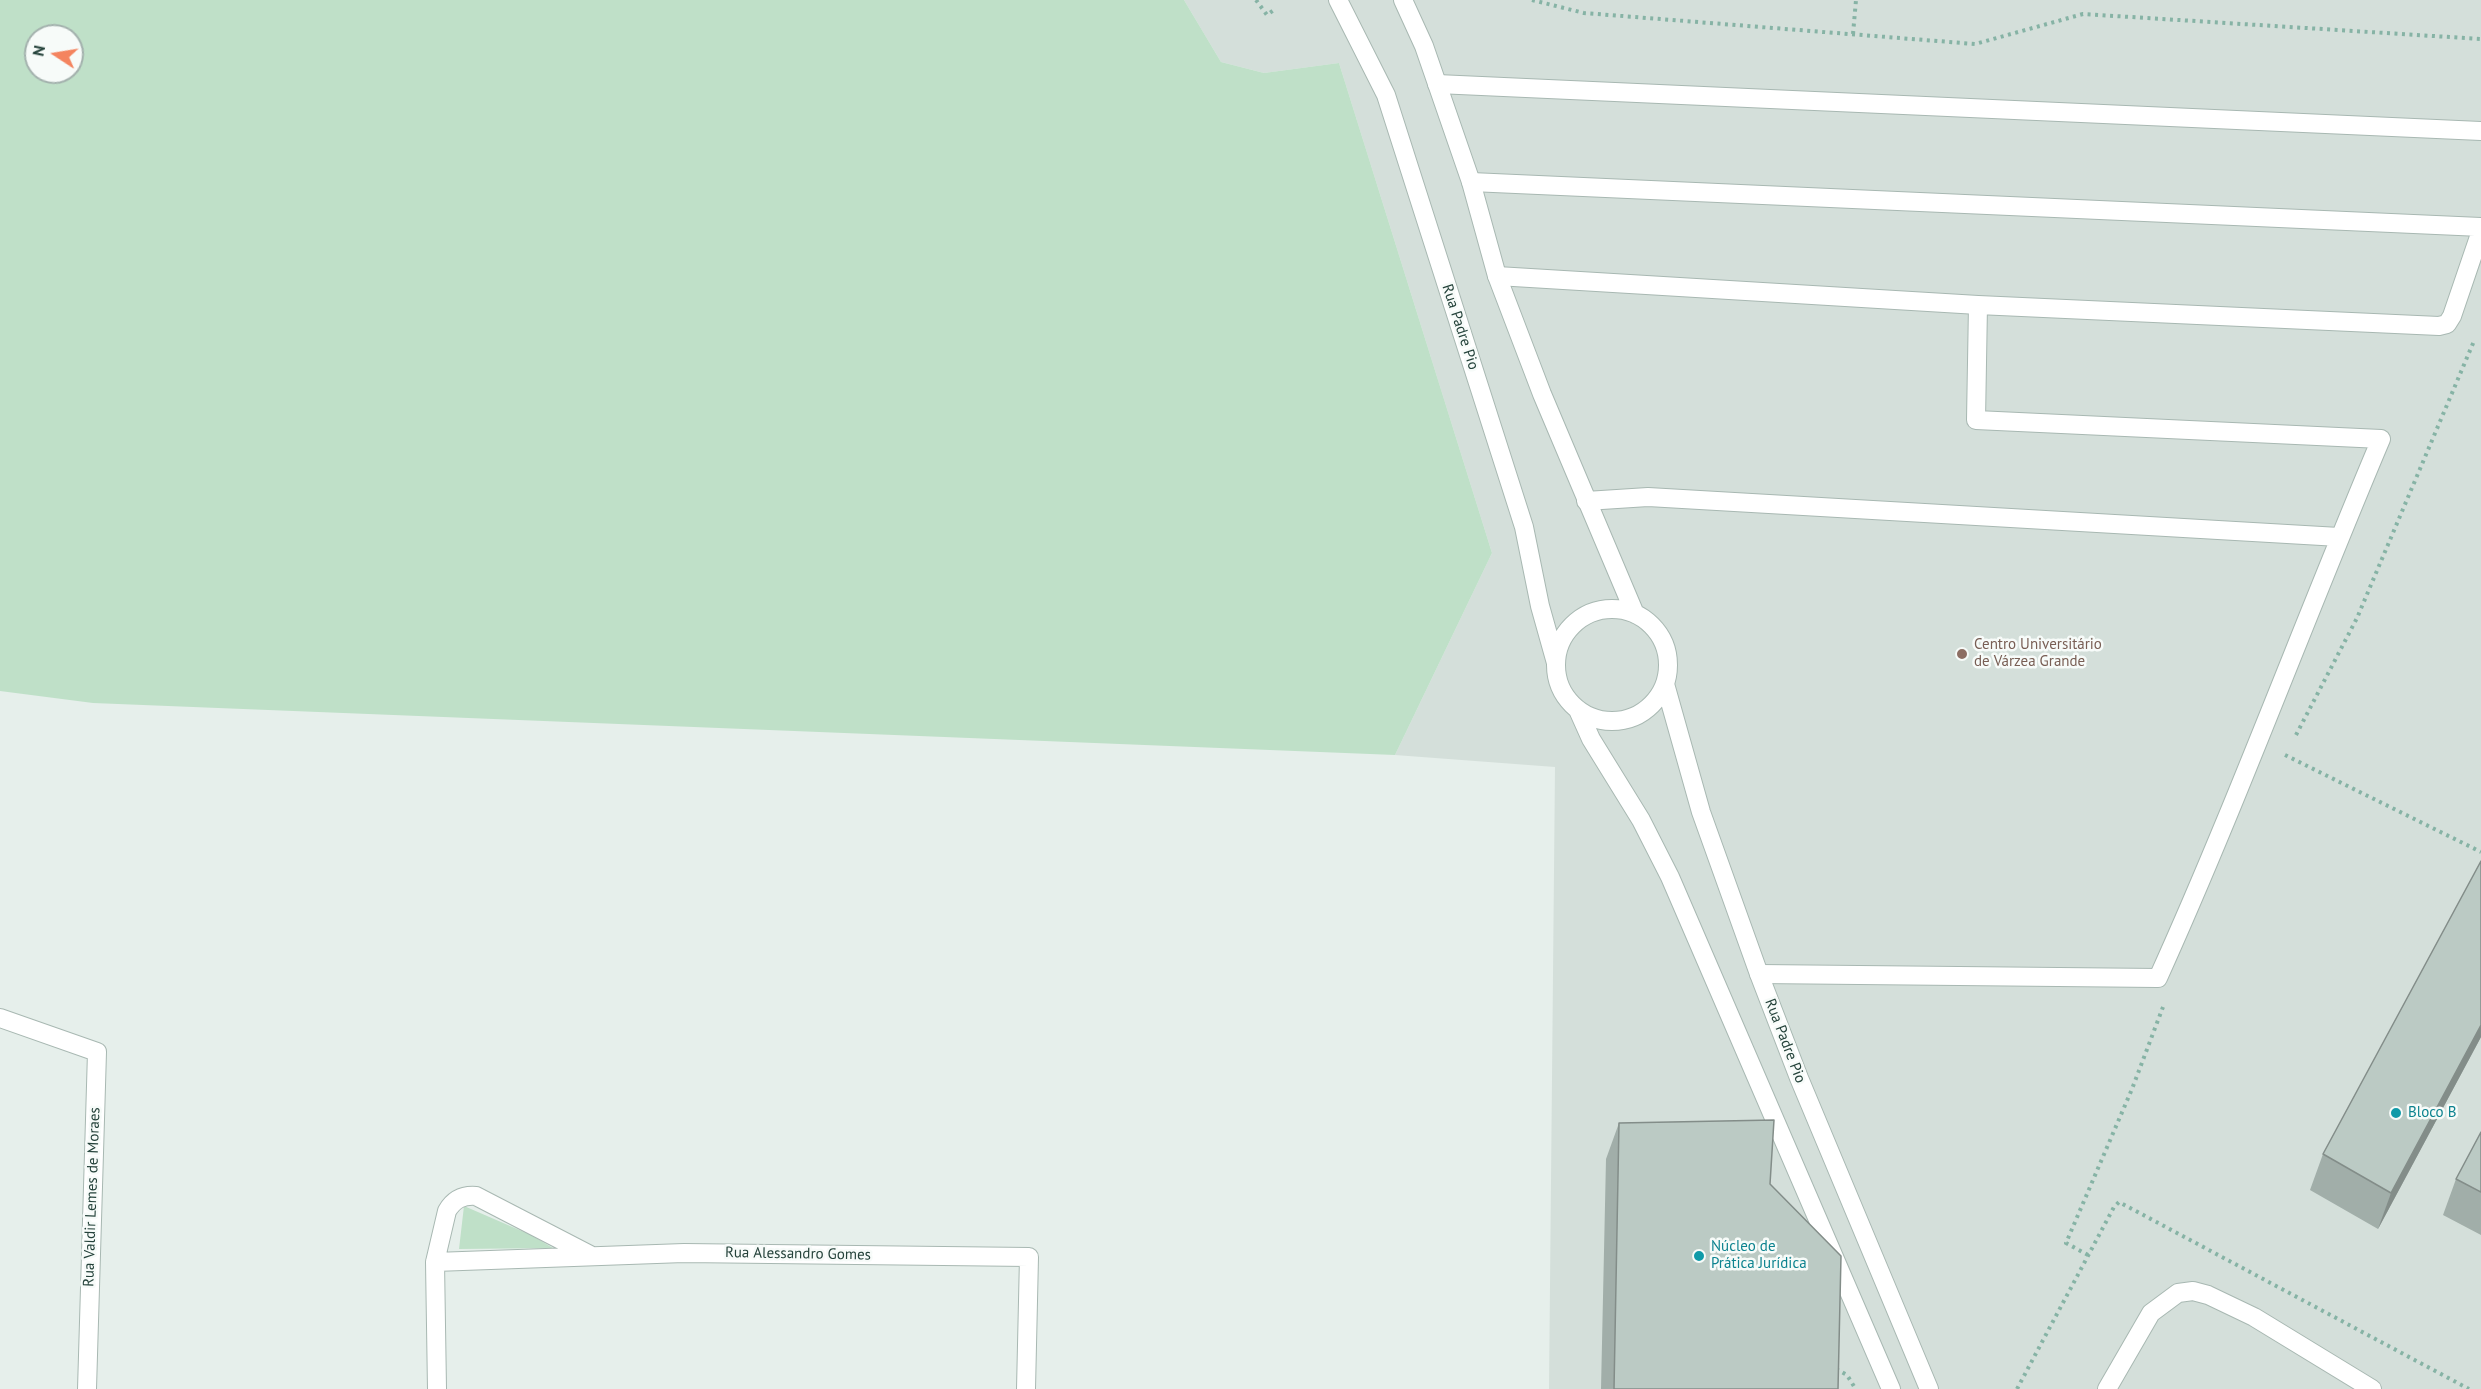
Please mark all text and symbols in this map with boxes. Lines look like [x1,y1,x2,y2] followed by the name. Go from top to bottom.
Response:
[24,24,84,84] north arrow
[27,43,49,58] text: N
[1438,282,1482,372] street label: Rua Padre Pio
[1974,636,2102,671] place label: Centro Universitário de Várzea Grande
[1955,647,1969,661] marker: Centro Universitário de Várzea Grande
[1761,996,1809,1086] street label: Rua Padre Pio
[2408,1104,2456,1122] place label: Bloco B
[2389,1106,2403,1120] marker: Bloco B
[80,1107,104,1287] street label: Rua Valdir Lemes de Moraes
[1711,1238,1807,1273] place label: Núcleo de Prática Jurídica
[725,1244,871,1264] street label: Rua Alessandro Gomes
[1692,1249,1706,1263] marker: Núcleo de Prática Jurídica

